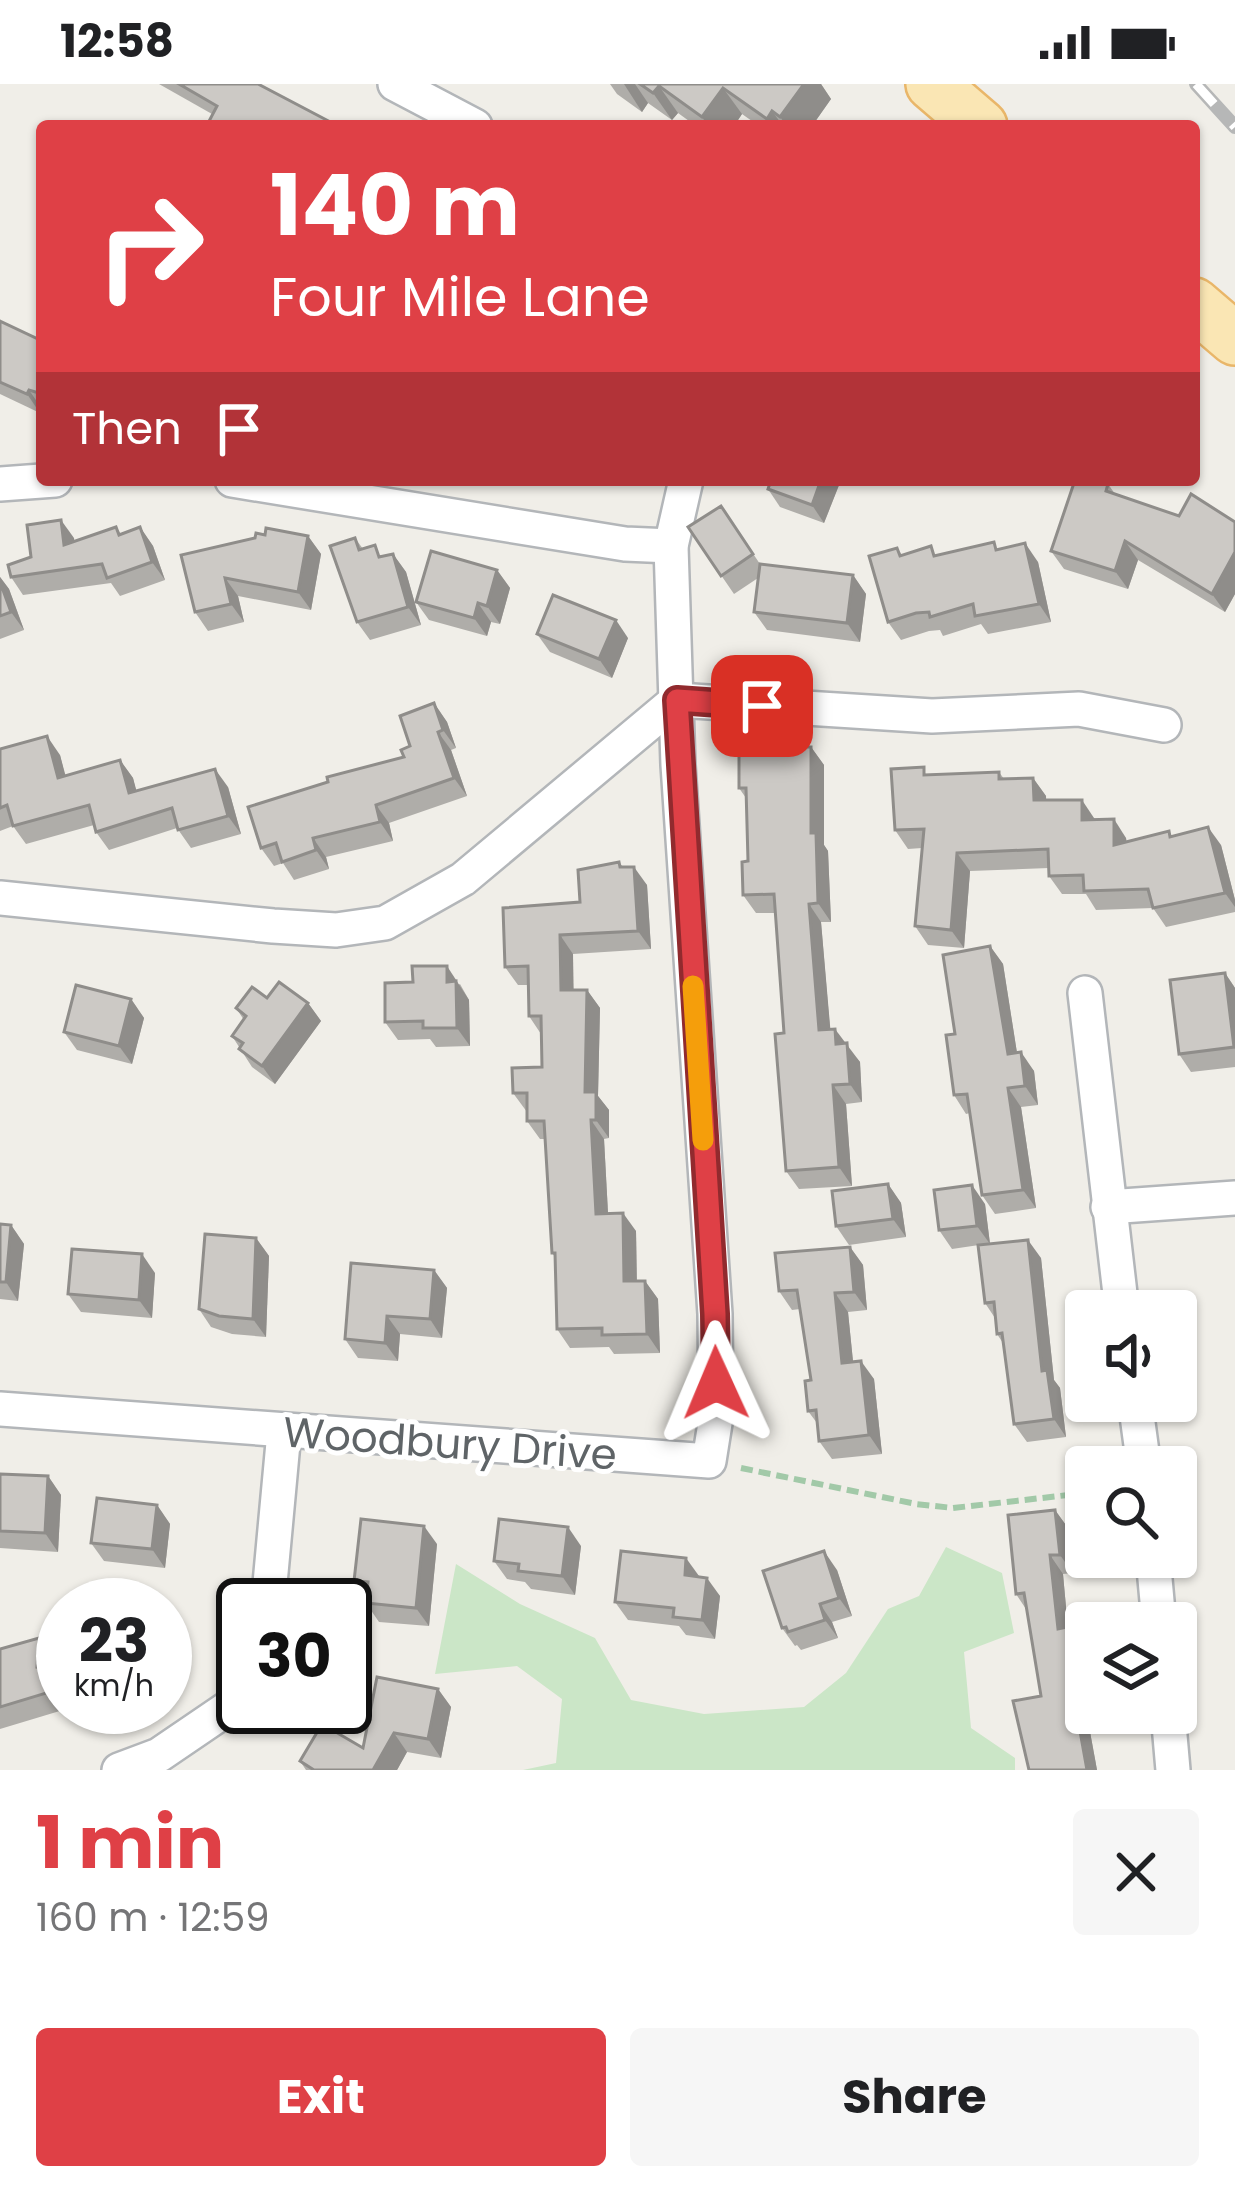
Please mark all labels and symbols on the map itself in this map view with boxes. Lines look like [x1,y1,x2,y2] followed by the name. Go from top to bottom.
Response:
[711,655,813,757] pin
[653,1320,779,1446] position arrow
[281,1402,619,1485] street label: Woodbury Drive
[216,1578,372,1734] speed limit sign: 30

